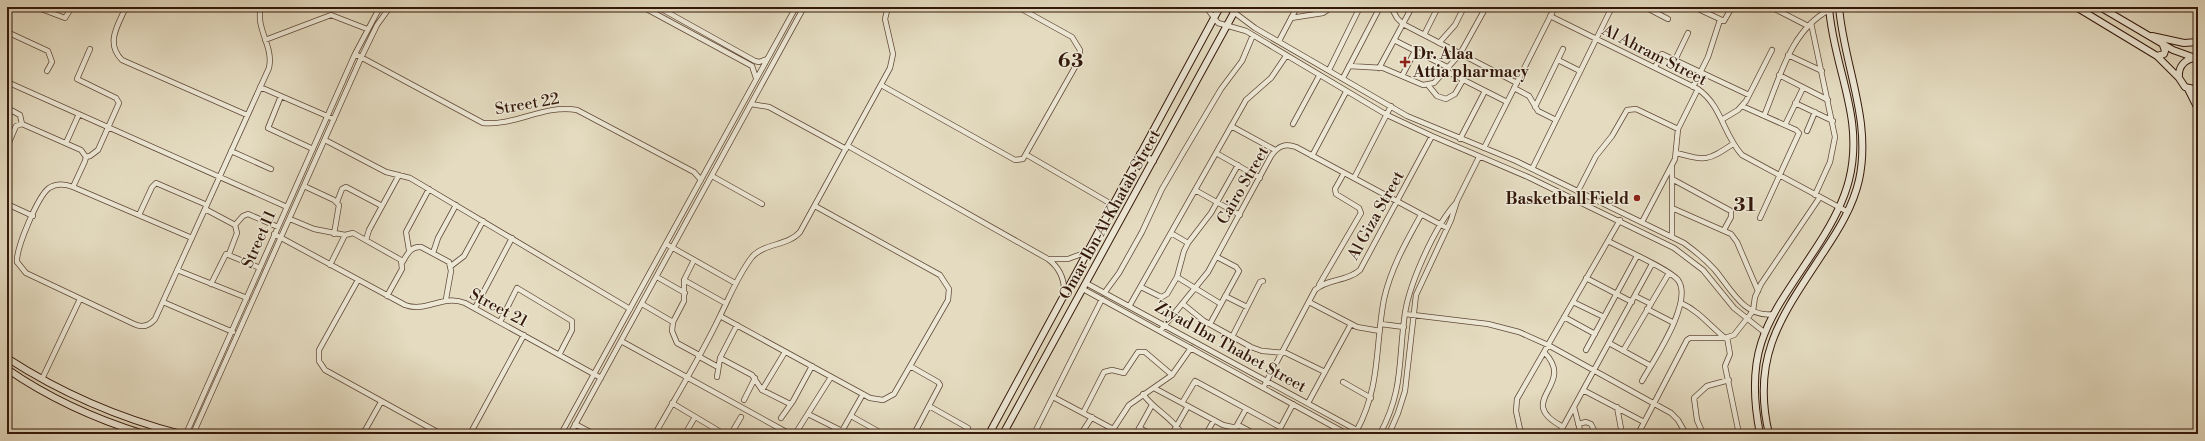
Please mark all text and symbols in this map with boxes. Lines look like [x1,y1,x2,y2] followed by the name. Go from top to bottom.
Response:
[1598,19,1711,90] street label: Al Ahram Street
[1412,44,1530,82] place label: Dr. Alaa Attia pharmacy
[1058,49,1084,74] district label: 63
[1400,57,1410,67] marker: Dr. Alaa Attia pharmacy
[493,88,561,119] street label: Street 22
[1055,126,1165,303] street label: Omar Ibn Al Khatab Street
[1212,143,1273,228] street label: Cairo Street
[1343,167,1409,264] street label: Al Giza Street
[1505,189,1629,209] place label: Basketball Field
[1632,193,1642,203] marker: Basketball Field
[1733,193,1757,218] district label: 31
[237,207,281,271] street label: Street 11
[466,284,531,332] street label: Street 21
[1151,297,1310,397] street label: Ziyad Ibn Thabet Street

